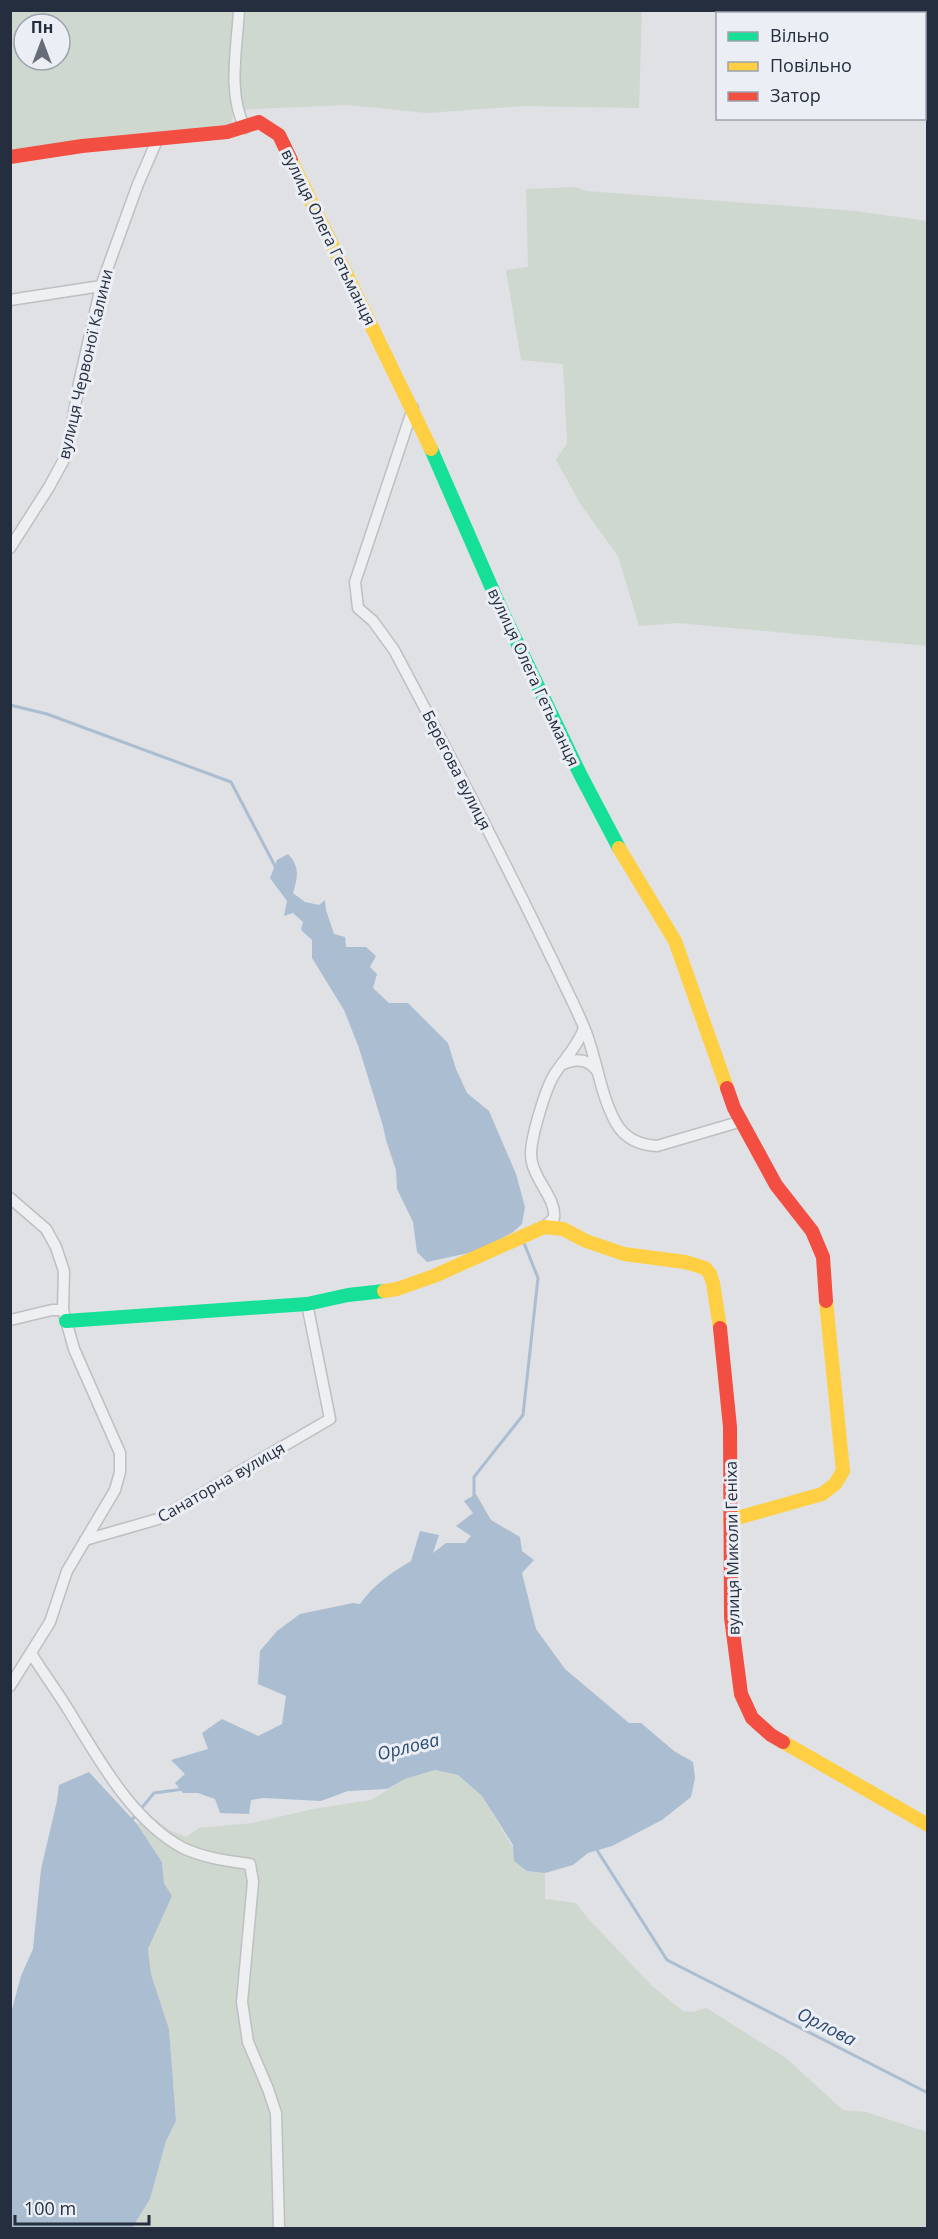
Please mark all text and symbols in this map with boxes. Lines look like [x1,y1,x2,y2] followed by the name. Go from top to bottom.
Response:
[12,12,72,72] north arrow
[716,12,926,120] legend
[31,16,53,38] text: Пн
[770,23,829,47] text: Вільно
[770,53,852,77] text: Повільно
[770,83,821,107] text: Затор
[277,145,381,329] street label: вулиця Олега Гетьманця
[52,267,118,461] street label: вулиця Червоної Калини
[483,584,585,770] street label: вулиця Олега Гетьманця
[417,706,497,834] street label: Берегова вулиця
[153,1437,289,1527] street label: Санаторна вулиця
[719,1461,745,1635] street label: вулиця Миколи Геніха
[375,1727,441,1765] water label: Орлова
[793,2001,861,2051] water label: Орлова
[15,2188,148,2226] scale bar
[24,2196,76,2220] text: 100 m

